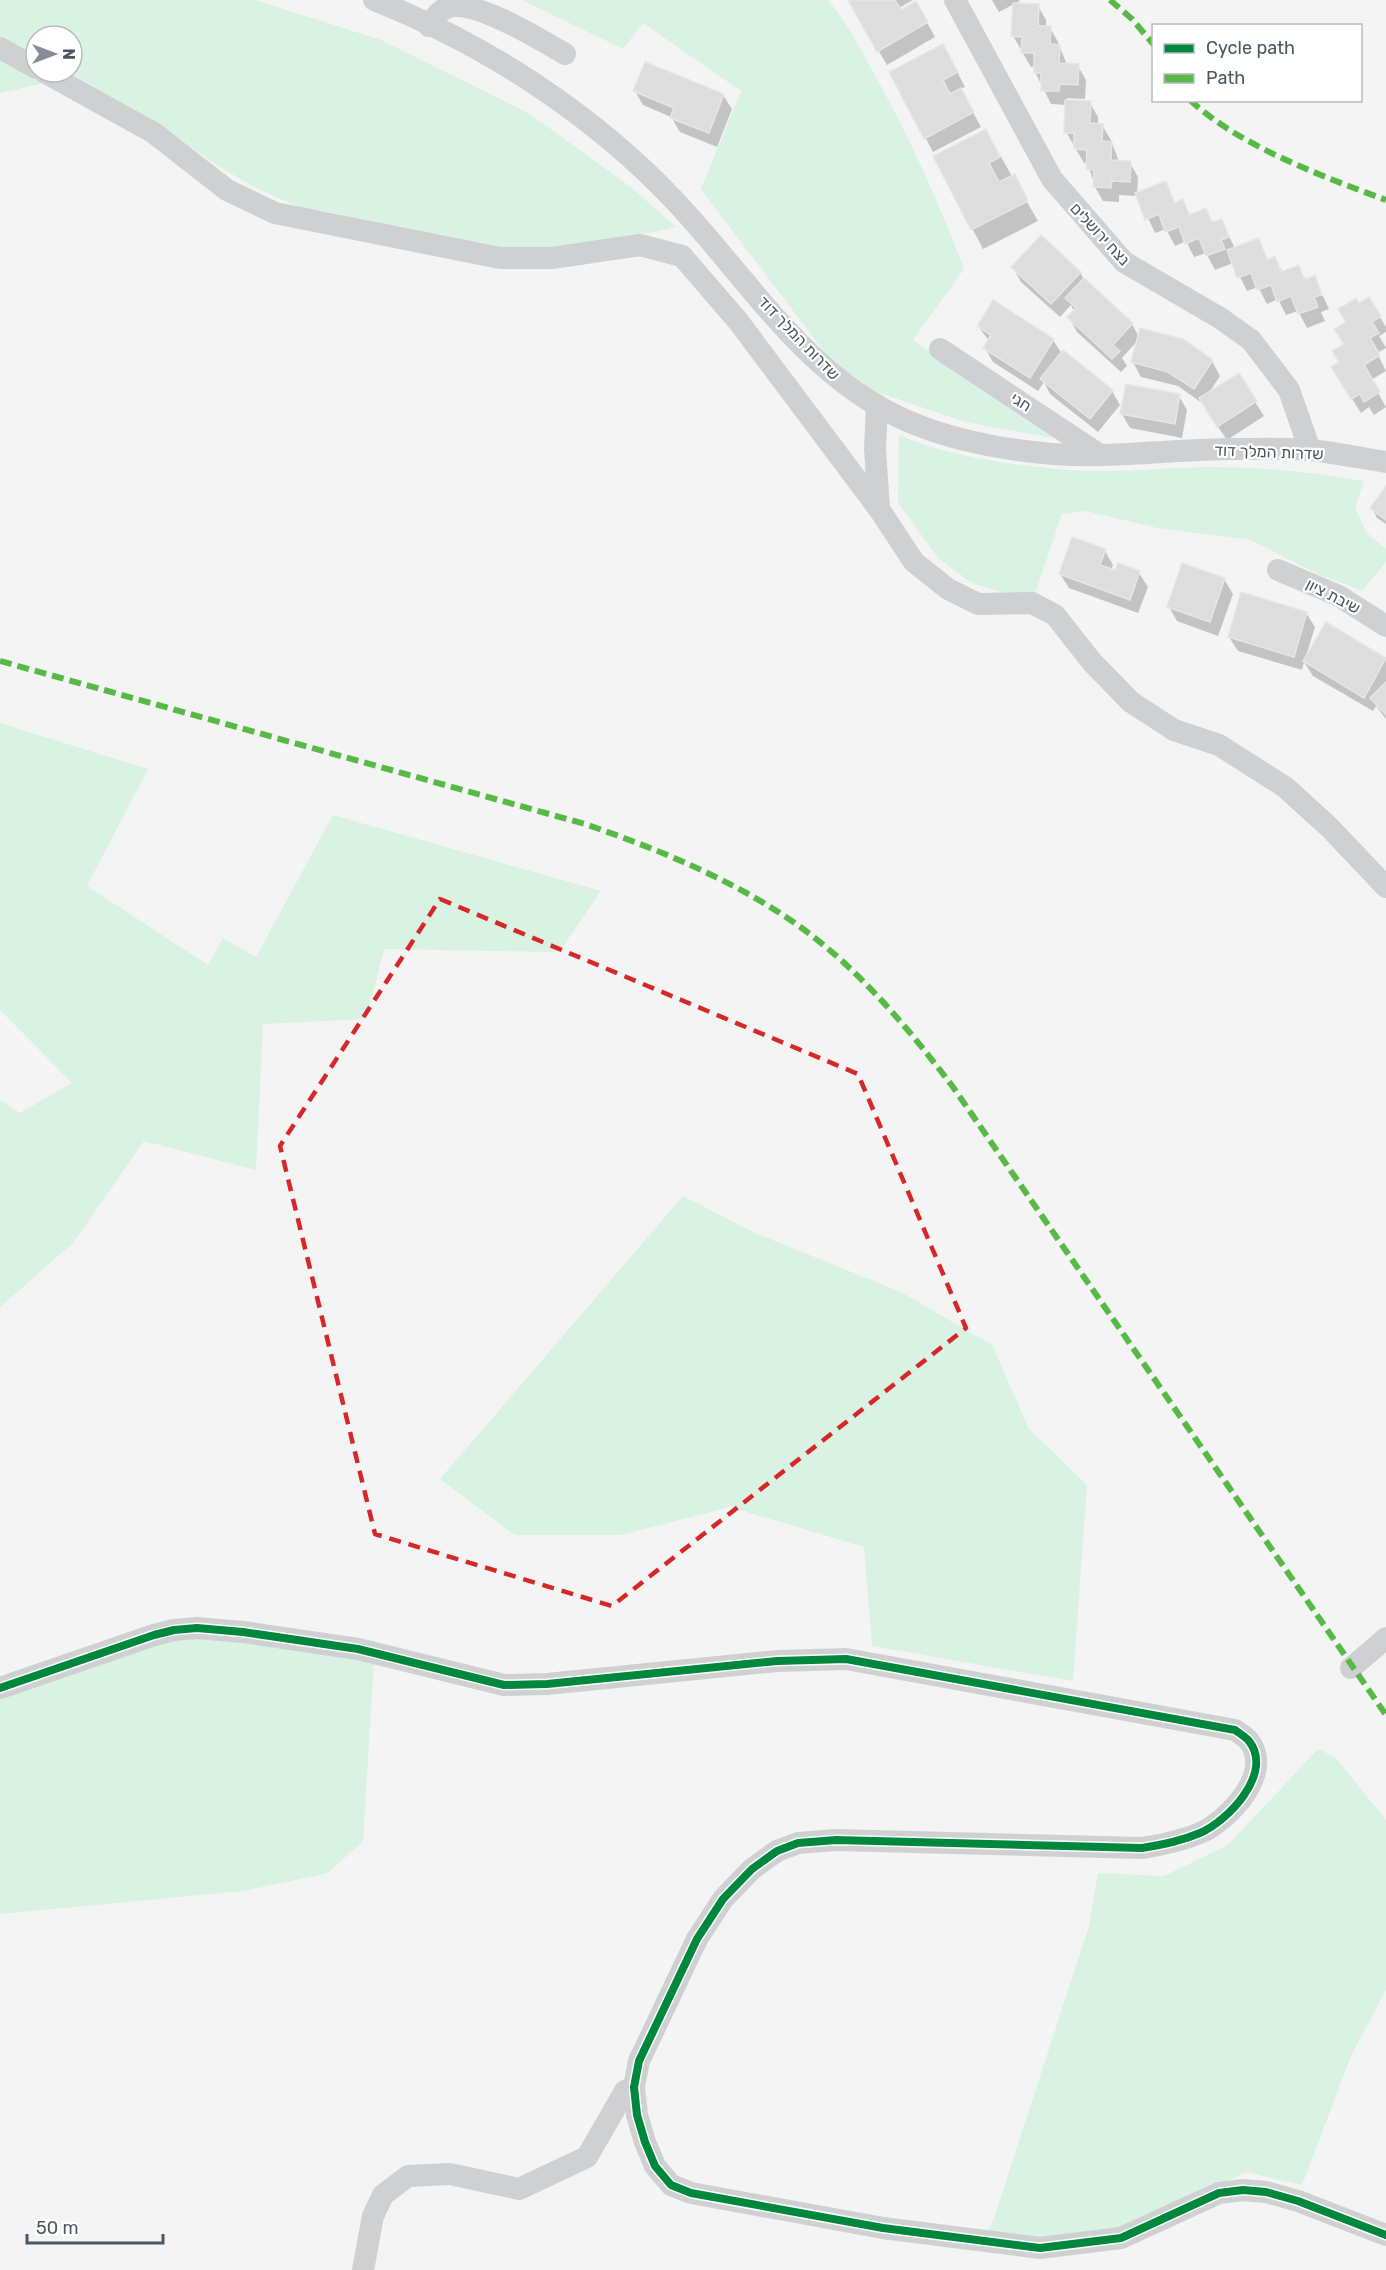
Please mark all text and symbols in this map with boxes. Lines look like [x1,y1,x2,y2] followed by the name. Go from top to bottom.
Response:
[24,24,84,84] north arrow
[1152,24,1362,102] legend
[1206,37,1295,59] text: Cycle path
[59,48,78,60] text: N
[1206,67,1245,89] text: Path
[1066,199,1134,269] street label: נצח ירושלים
[754,292,844,384] street label: שדרות המלך דוד
[1007,388,1035,416] street label: חגי
[1214,441,1324,463] street label: שדרות המלך דוד
[1303,574,1363,618] street label: שיבת ציון
[27,2207,164,2245] scale bar
[36,2217,79,2239] text: 50 m

